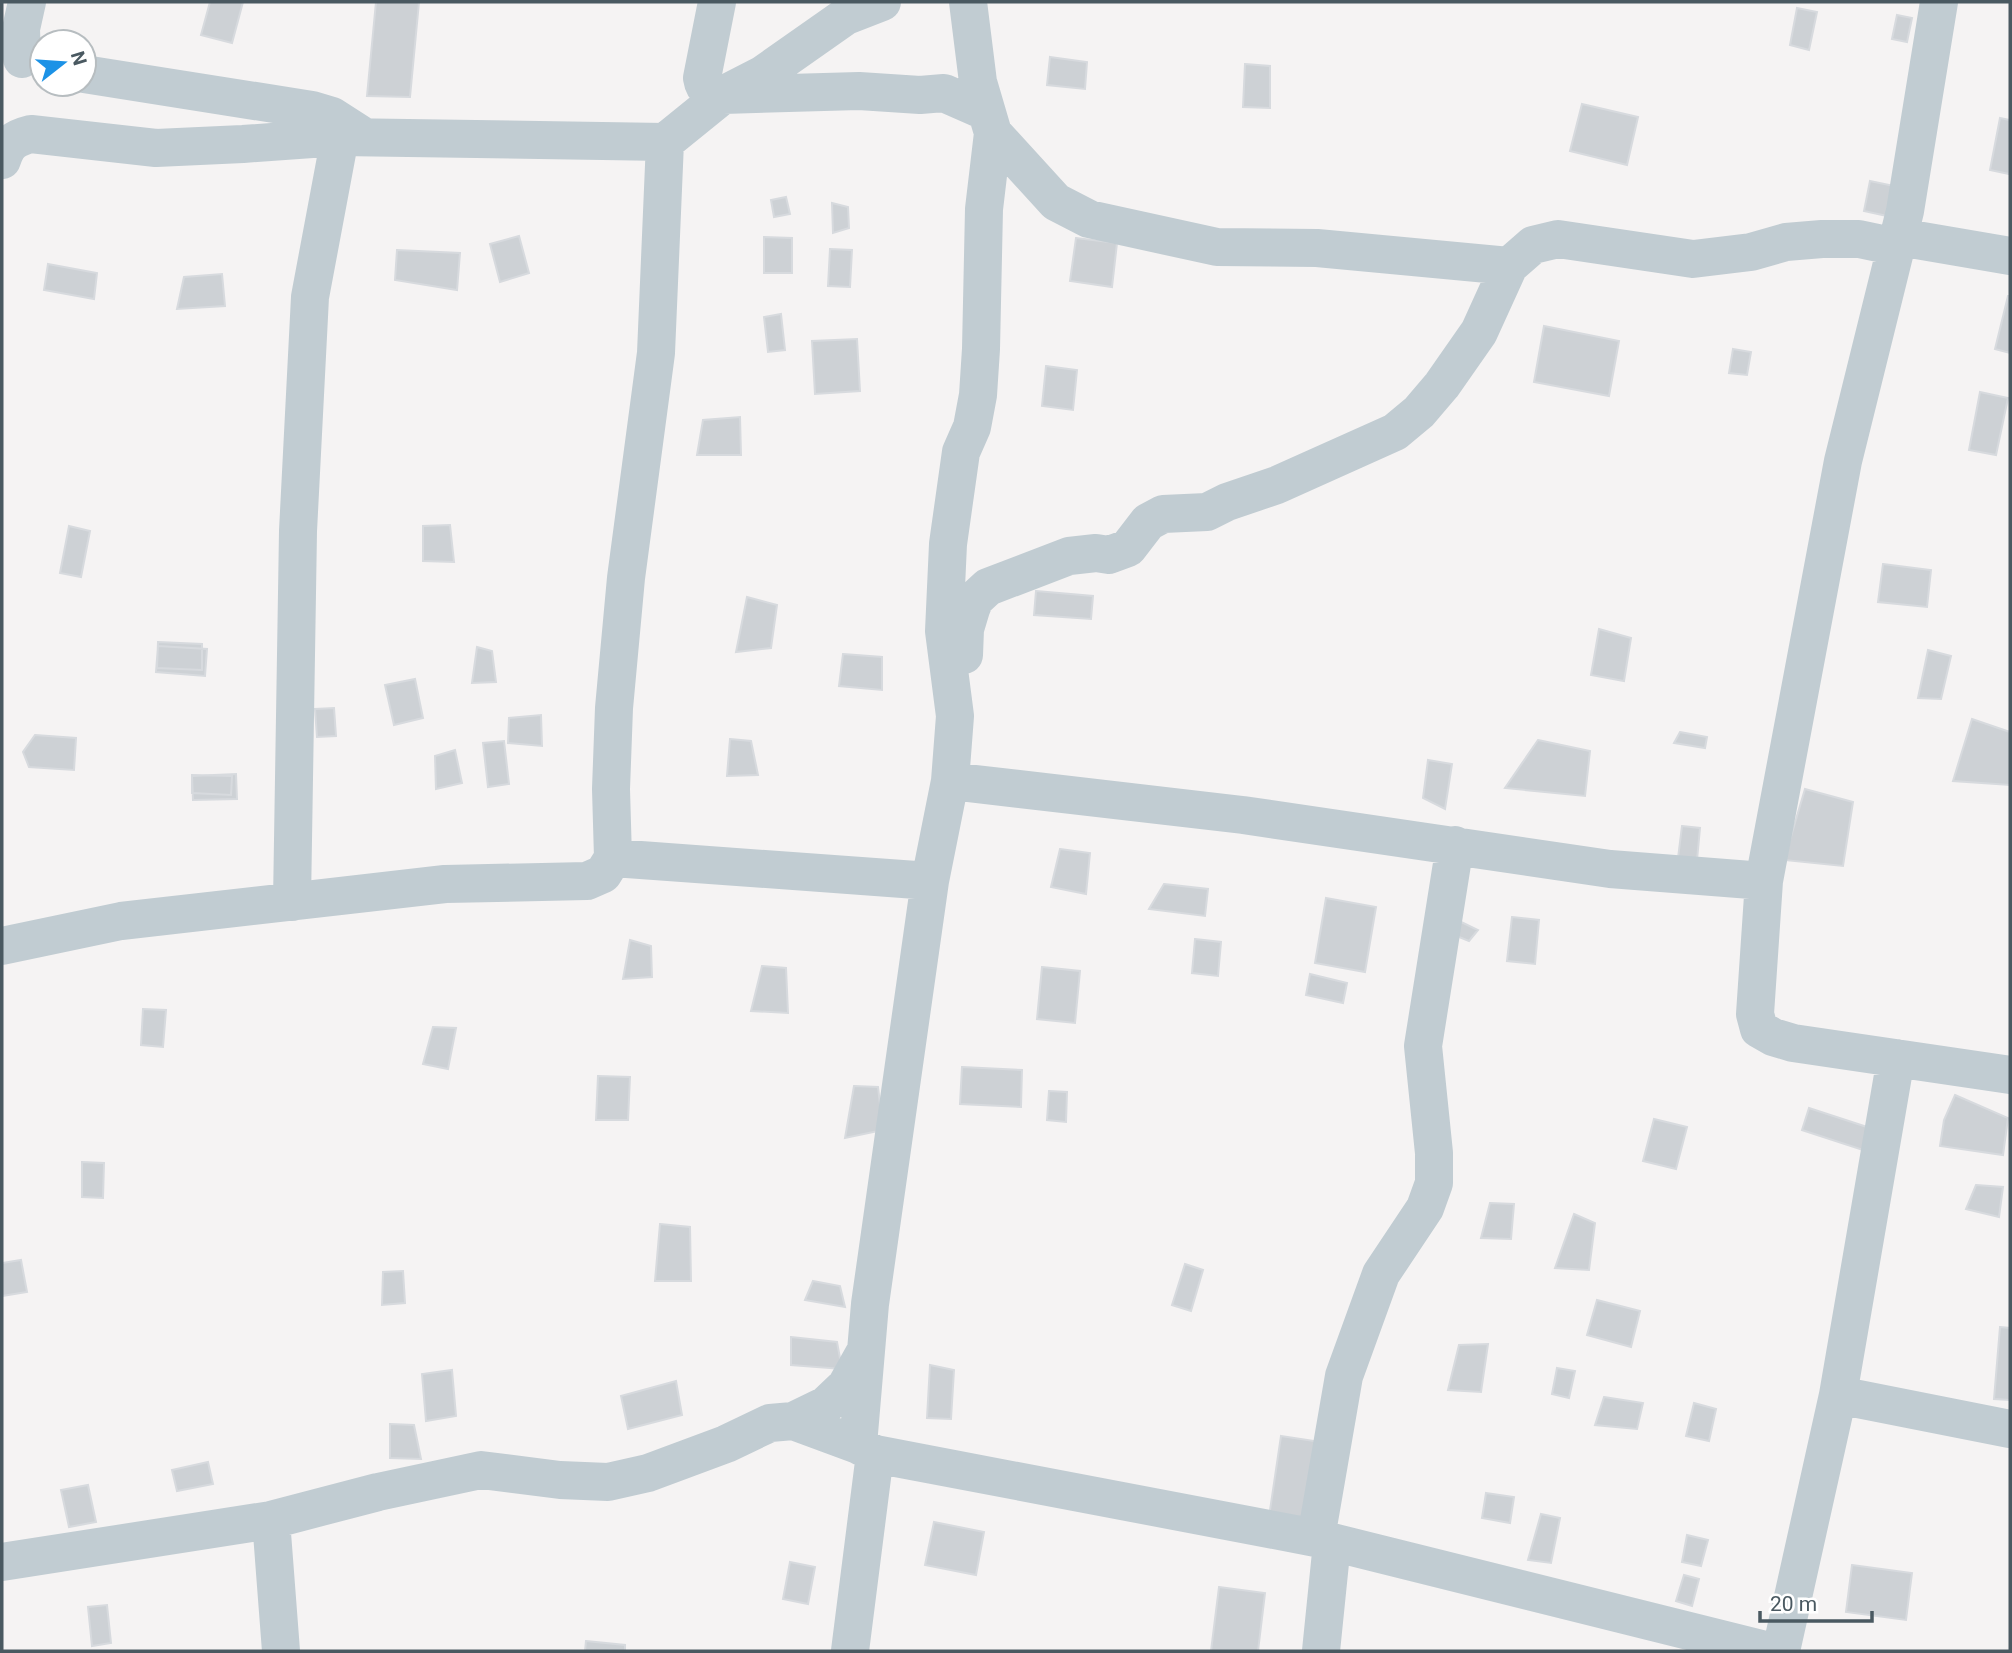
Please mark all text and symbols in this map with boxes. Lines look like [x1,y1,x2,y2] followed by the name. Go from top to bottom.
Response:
[28,28,98,98] north arrow
[66,48,92,68] text: N
[1760,1580,1872,1624] scale bar
[1770,1592,1817,1616] text: 20 m

